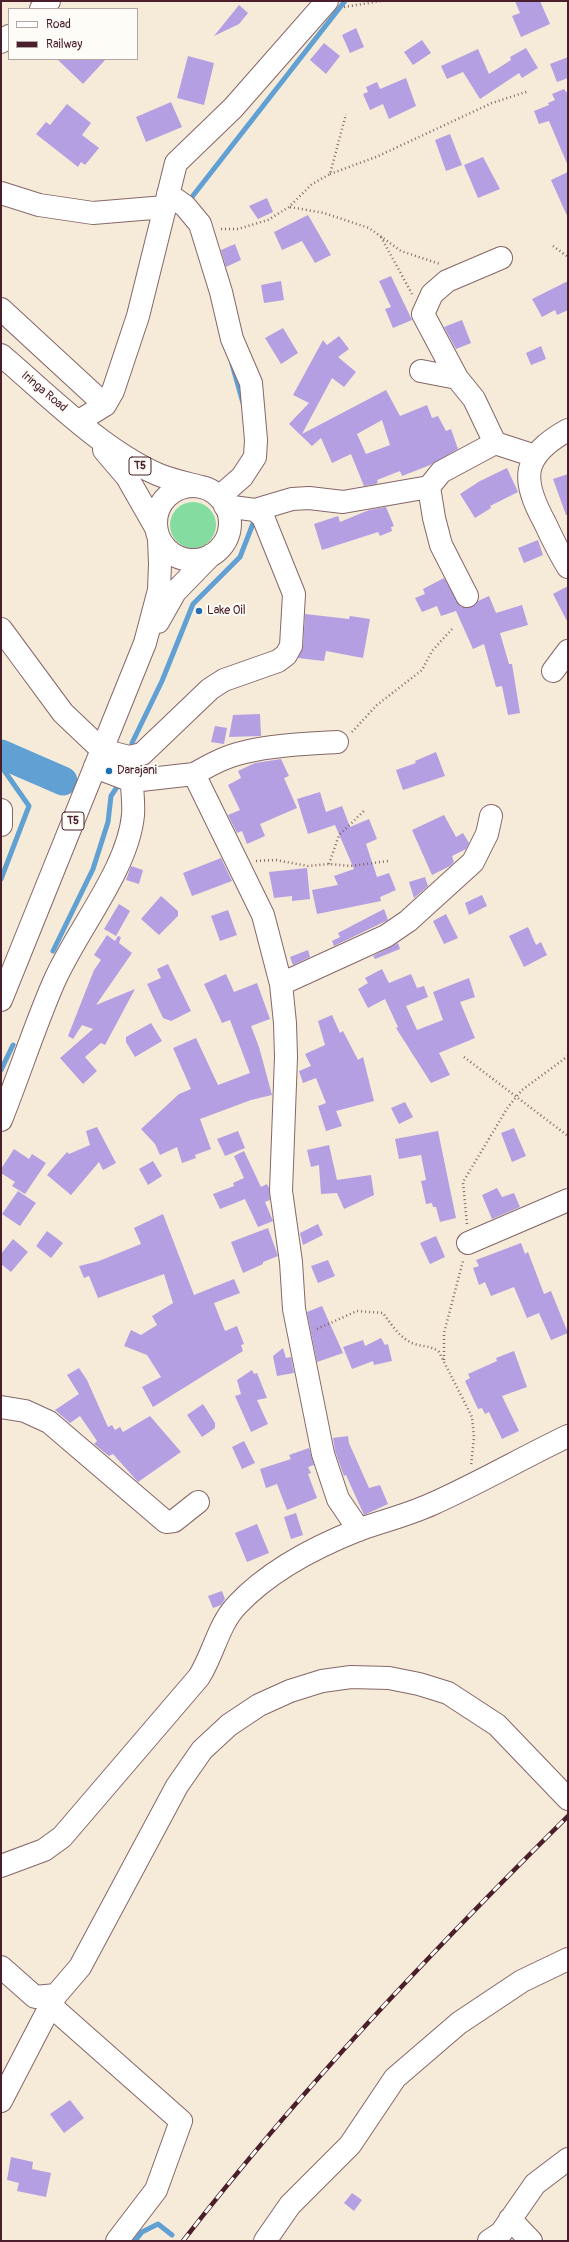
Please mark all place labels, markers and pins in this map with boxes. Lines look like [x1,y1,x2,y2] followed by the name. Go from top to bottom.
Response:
[207,604,245,618] place label: Lake Oil
[194,606,204,616] marker: Lake Oil
[117,764,157,778] place label: Darajani
[104,766,114,776] marker: Darajani

